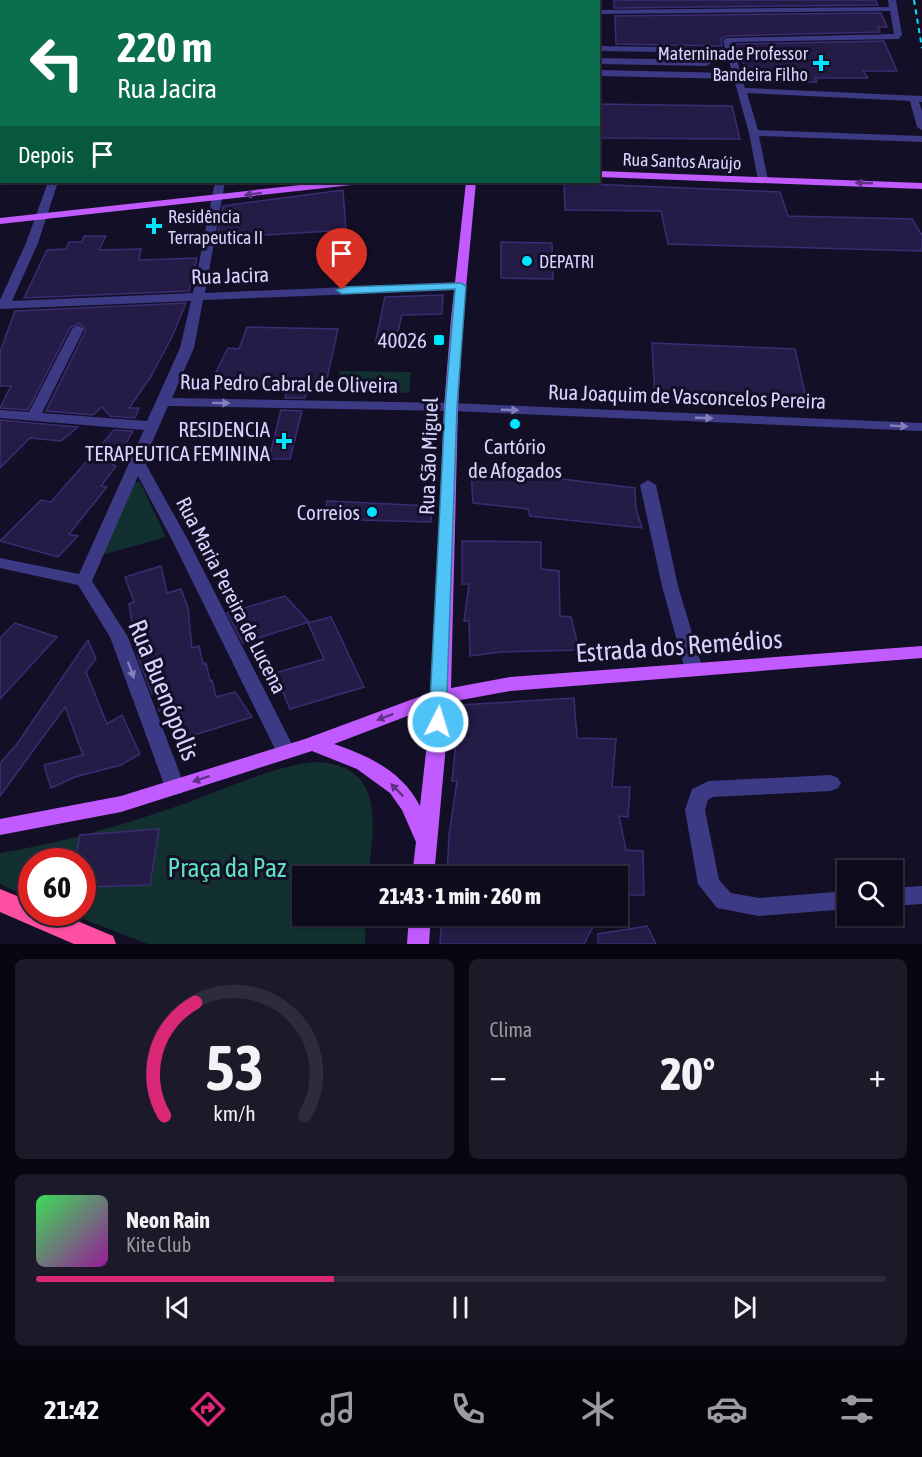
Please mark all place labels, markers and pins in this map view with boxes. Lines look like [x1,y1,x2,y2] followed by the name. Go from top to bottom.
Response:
[658,43,809,85] place label: Materninade Professor Bandeira Filho
[812,54,830,72] marker: Materninade Professor Bandeira Filho
[168,206,263,248] place label: Residência Terrapeutica II
[145,217,163,235] marker: Residência Terrapeutica II
[316,228,367,290] pin
[539,251,594,272] place label: DEPATRI
[520,254,534,268] marker: DEPATRI
[378,328,427,352] place label: 40026
[432,333,446,347] marker: 40026
[85,417,271,465] place label: RESIDENCIA TERAPEUTICA FEMININA
[508,417,522,431] marker: Cartório de Afogados
[275,432,293,450] marker: RESIDENCIA TERAPEUTICA FEMININA
[468,434,562,482] place label: Cartório de Afogados
[297,500,360,524] place label: Correios
[365,505,379,519] marker: Correios

